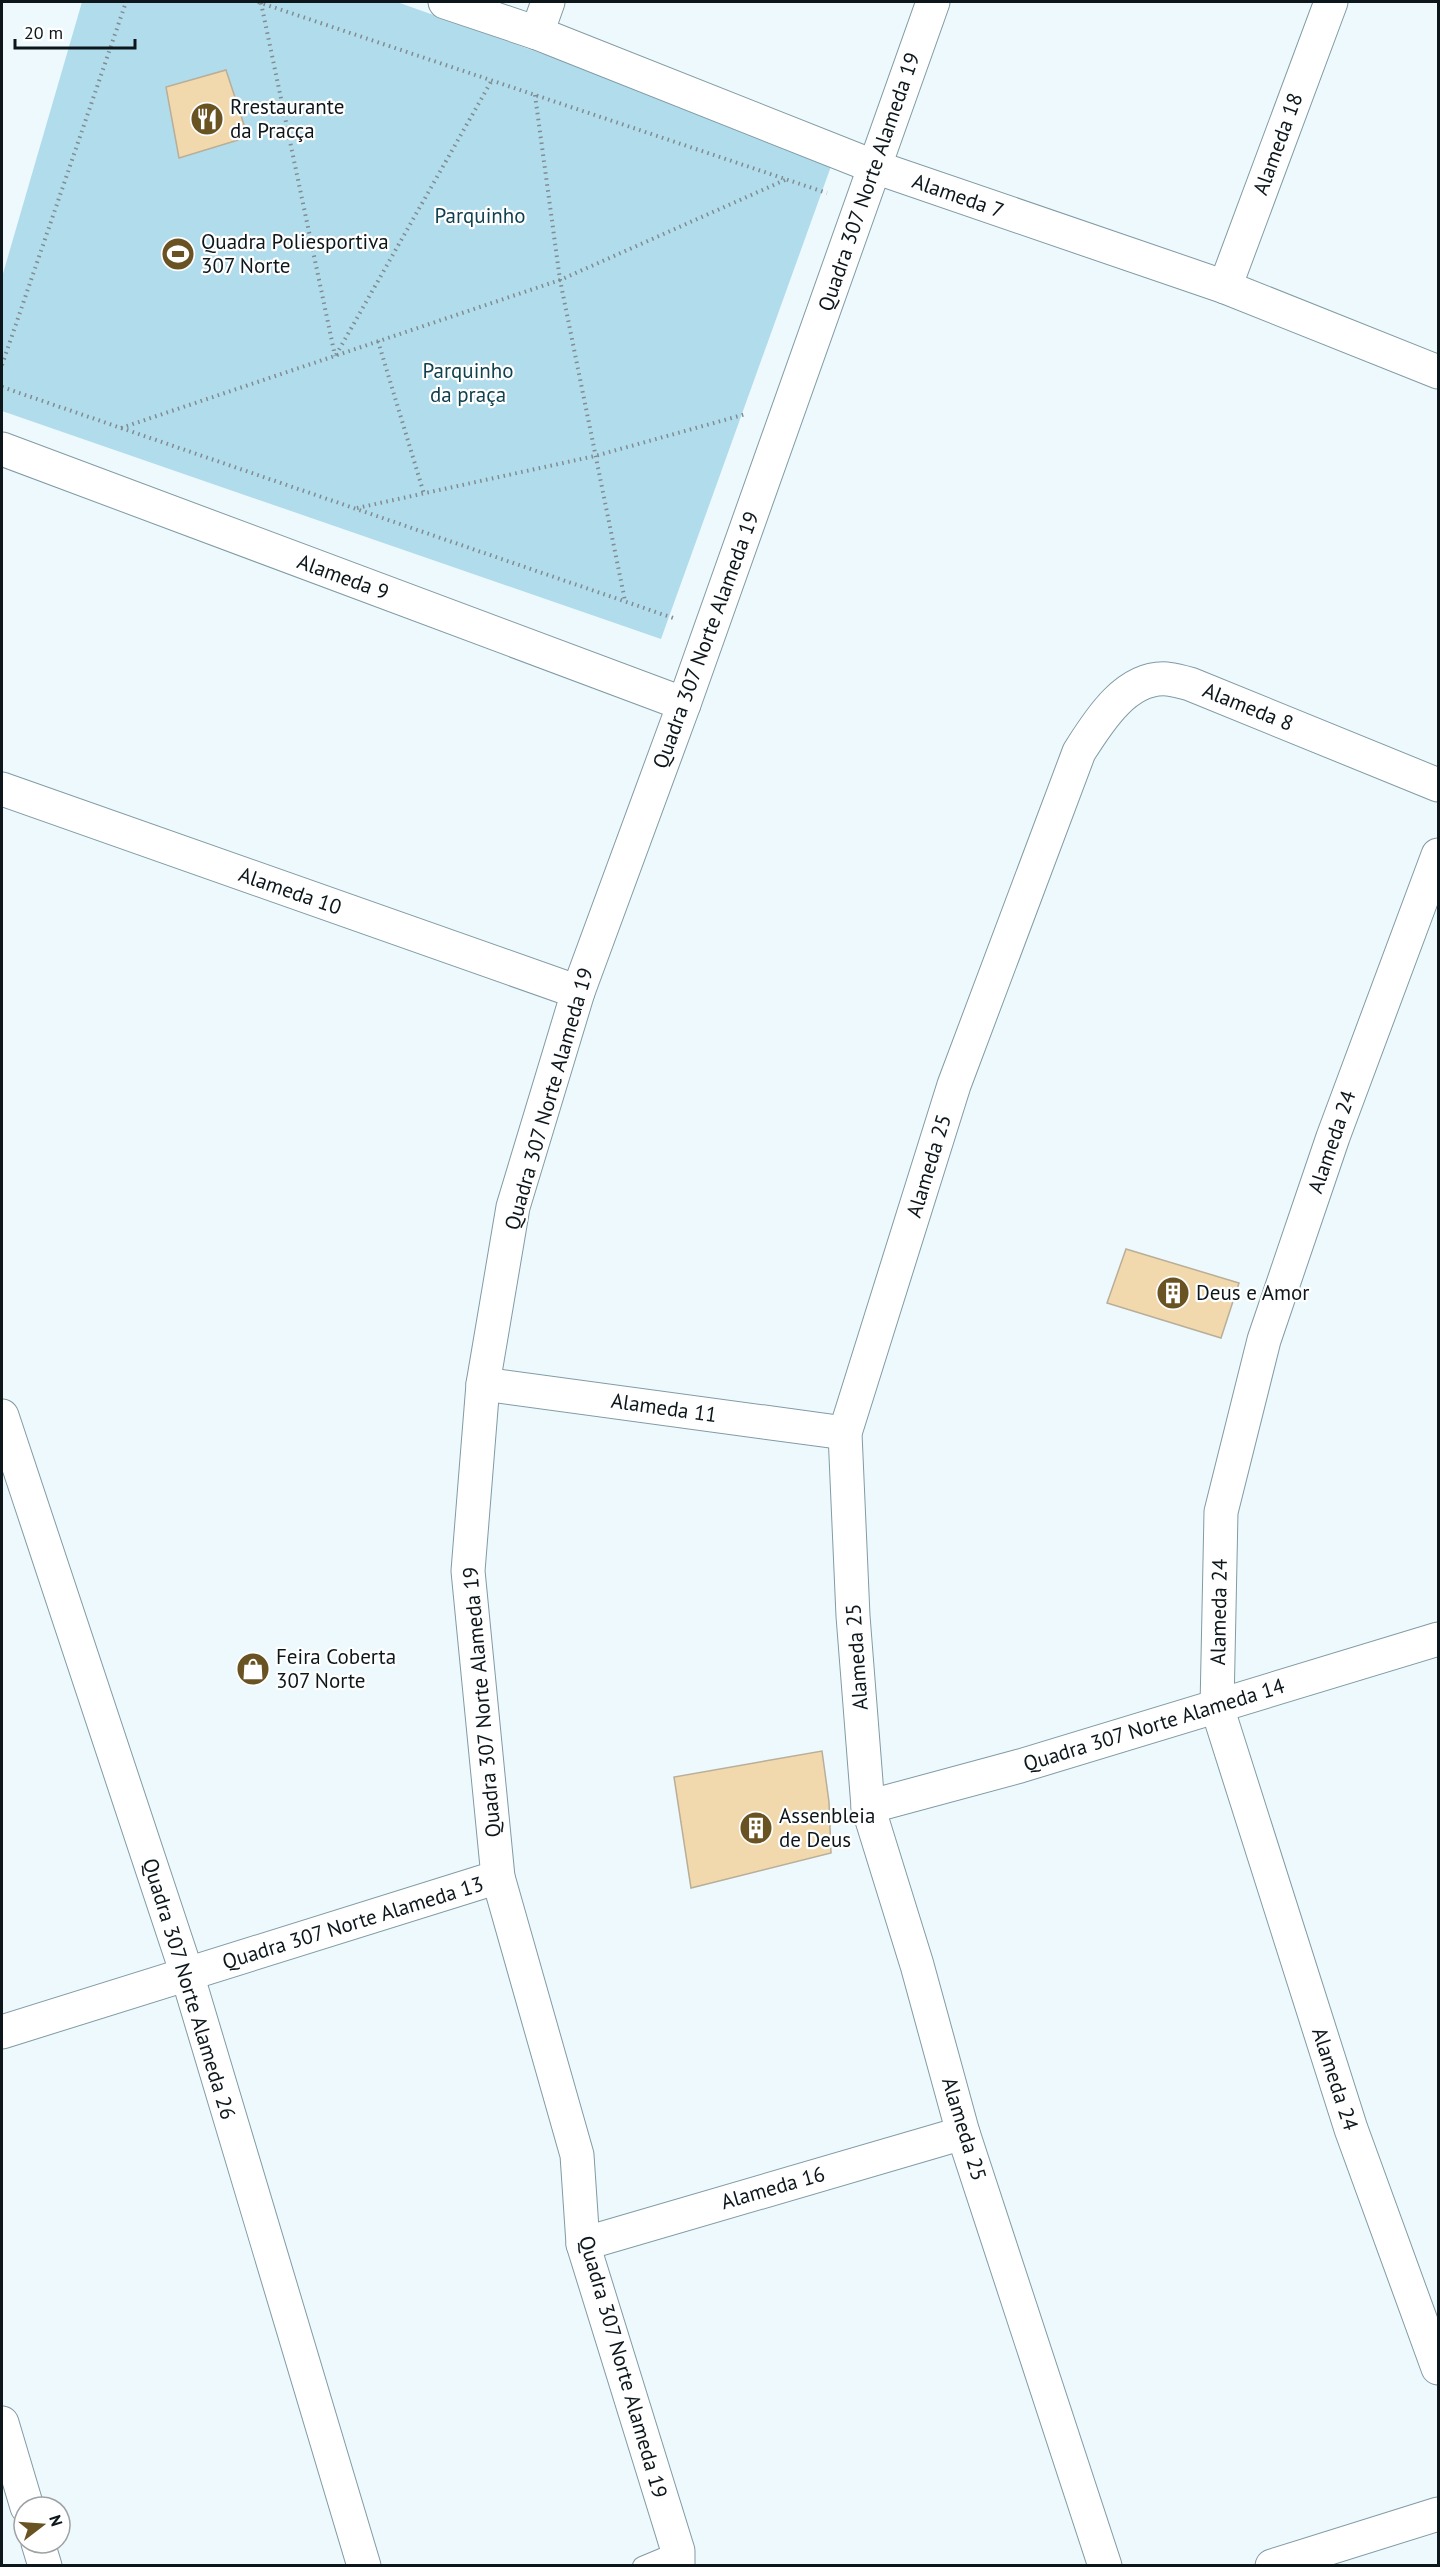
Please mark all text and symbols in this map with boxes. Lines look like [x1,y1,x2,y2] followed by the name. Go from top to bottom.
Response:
[15,12,135,50] scale bar
[24,21,63,44] text: 20 m
[812,49,926,315] street label: Quadra 307 Norte Alameda 19
[1247,89,1308,199] street label: Alameda 18
[230,93,344,144] place label: Rrestaurante da Pracça
[189,101,225,137] restaurant icon: Rrestaurante da Pracça
[909,167,1008,224] street label: Alameda 7
[434,202,526,229] park label: Parquinho
[201,228,389,279] place label: Quadra Poliesportiva 307 Norte
[160,236,196,272] sports icon: Quadra Poliesportiva 307 Norte
[422,357,514,408] park label: Parquinho da praça
[646,508,765,772] street label: Quadra 307 Norte Alameda 19
[294,548,393,606] street label: Alameda 9
[1199,676,1297,737] street label: Alameda 8
[235,860,345,921] street label: Alameda 10
[498,965,599,1233] street label: Quadra 307 Norte Alameda 19
[1301,1087,1362,1197] street label: Alameda 24
[900,1111,957,1221] street label: Alameda 25
[1155,1275,1191,1311] building icon: Deus e Amor
[1196,1279,1310,1306] place label: Deus e Amor
[609,1387,719,1428] street label: Alameda 11
[1204,1558,1233,1666] street label: Alameda 24
[456,1565,507,1839] street label: Quadra 307 Norte Alameda 19
[839,1603,874,1711] street label: Alameda 25
[276,1643,396,1694] place label: Feira Coberta 307 Norte
[235,1651,271,1687] shop icon: Feira Coberta 307 Norte
[1020,1672,1288,1777] street label: Quadra 307 Norte Alameda 14
[779,1802,875,1853] place label: Assenbleia de Deus
[738,1810,774,1846] building icon: Assenbleia de Deus
[137,1855,242,2123] street label: Quadra 307 Norte Alameda 26
[219,1870,487,1975] street label: Quadra 307 Norte Alameda 13
[1306,2024,1365,2134] street label: Alameda 24
[936,2074,993,2184] street label: Alameda 25
[718,2160,828,2215] street label: Alameda 16
[573,2233,674,2501] street label: Quadra 307 Norte Alameda 19
[12,2495,72,2555] north arrow
[45,2513,67,2529] text: N

